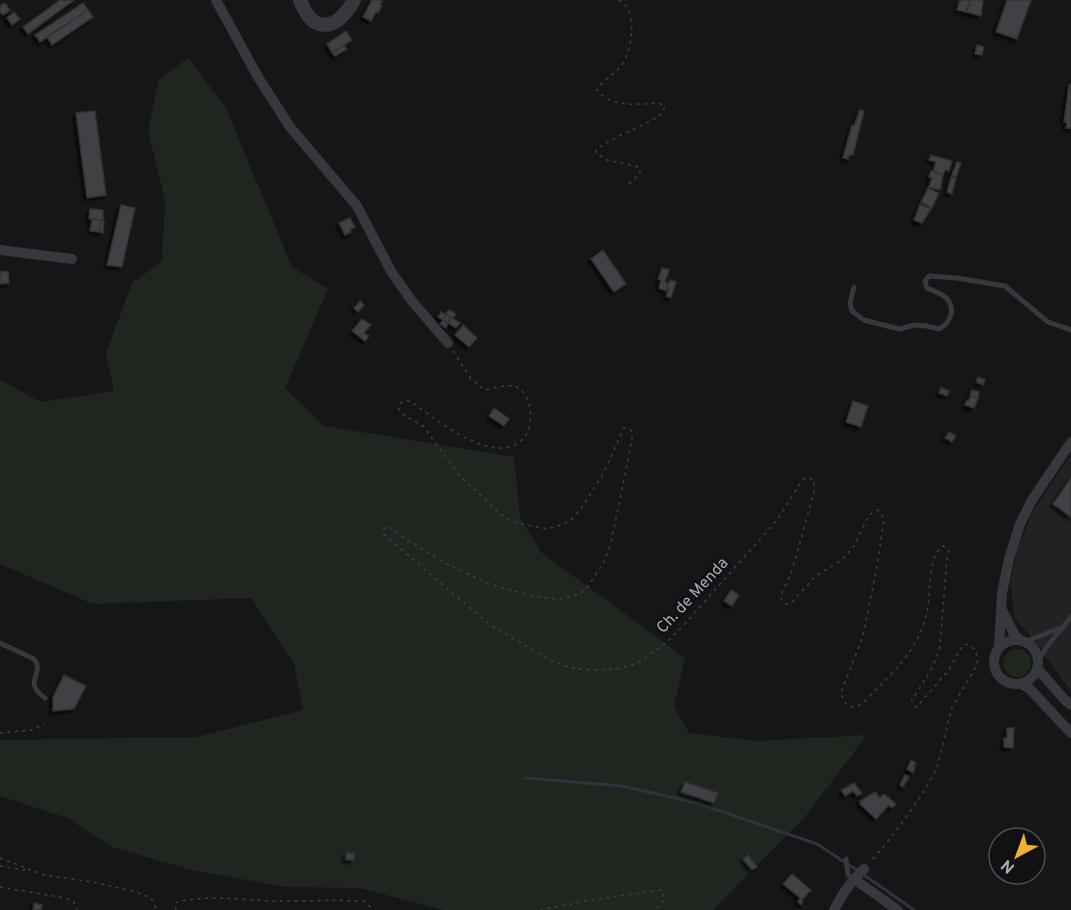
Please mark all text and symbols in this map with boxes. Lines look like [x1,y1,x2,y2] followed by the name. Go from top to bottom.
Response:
[653,554,733,638] street label: Ch. de Menda
[987,826,1047,886] north arrow
[998,854,1019,877] text: N

